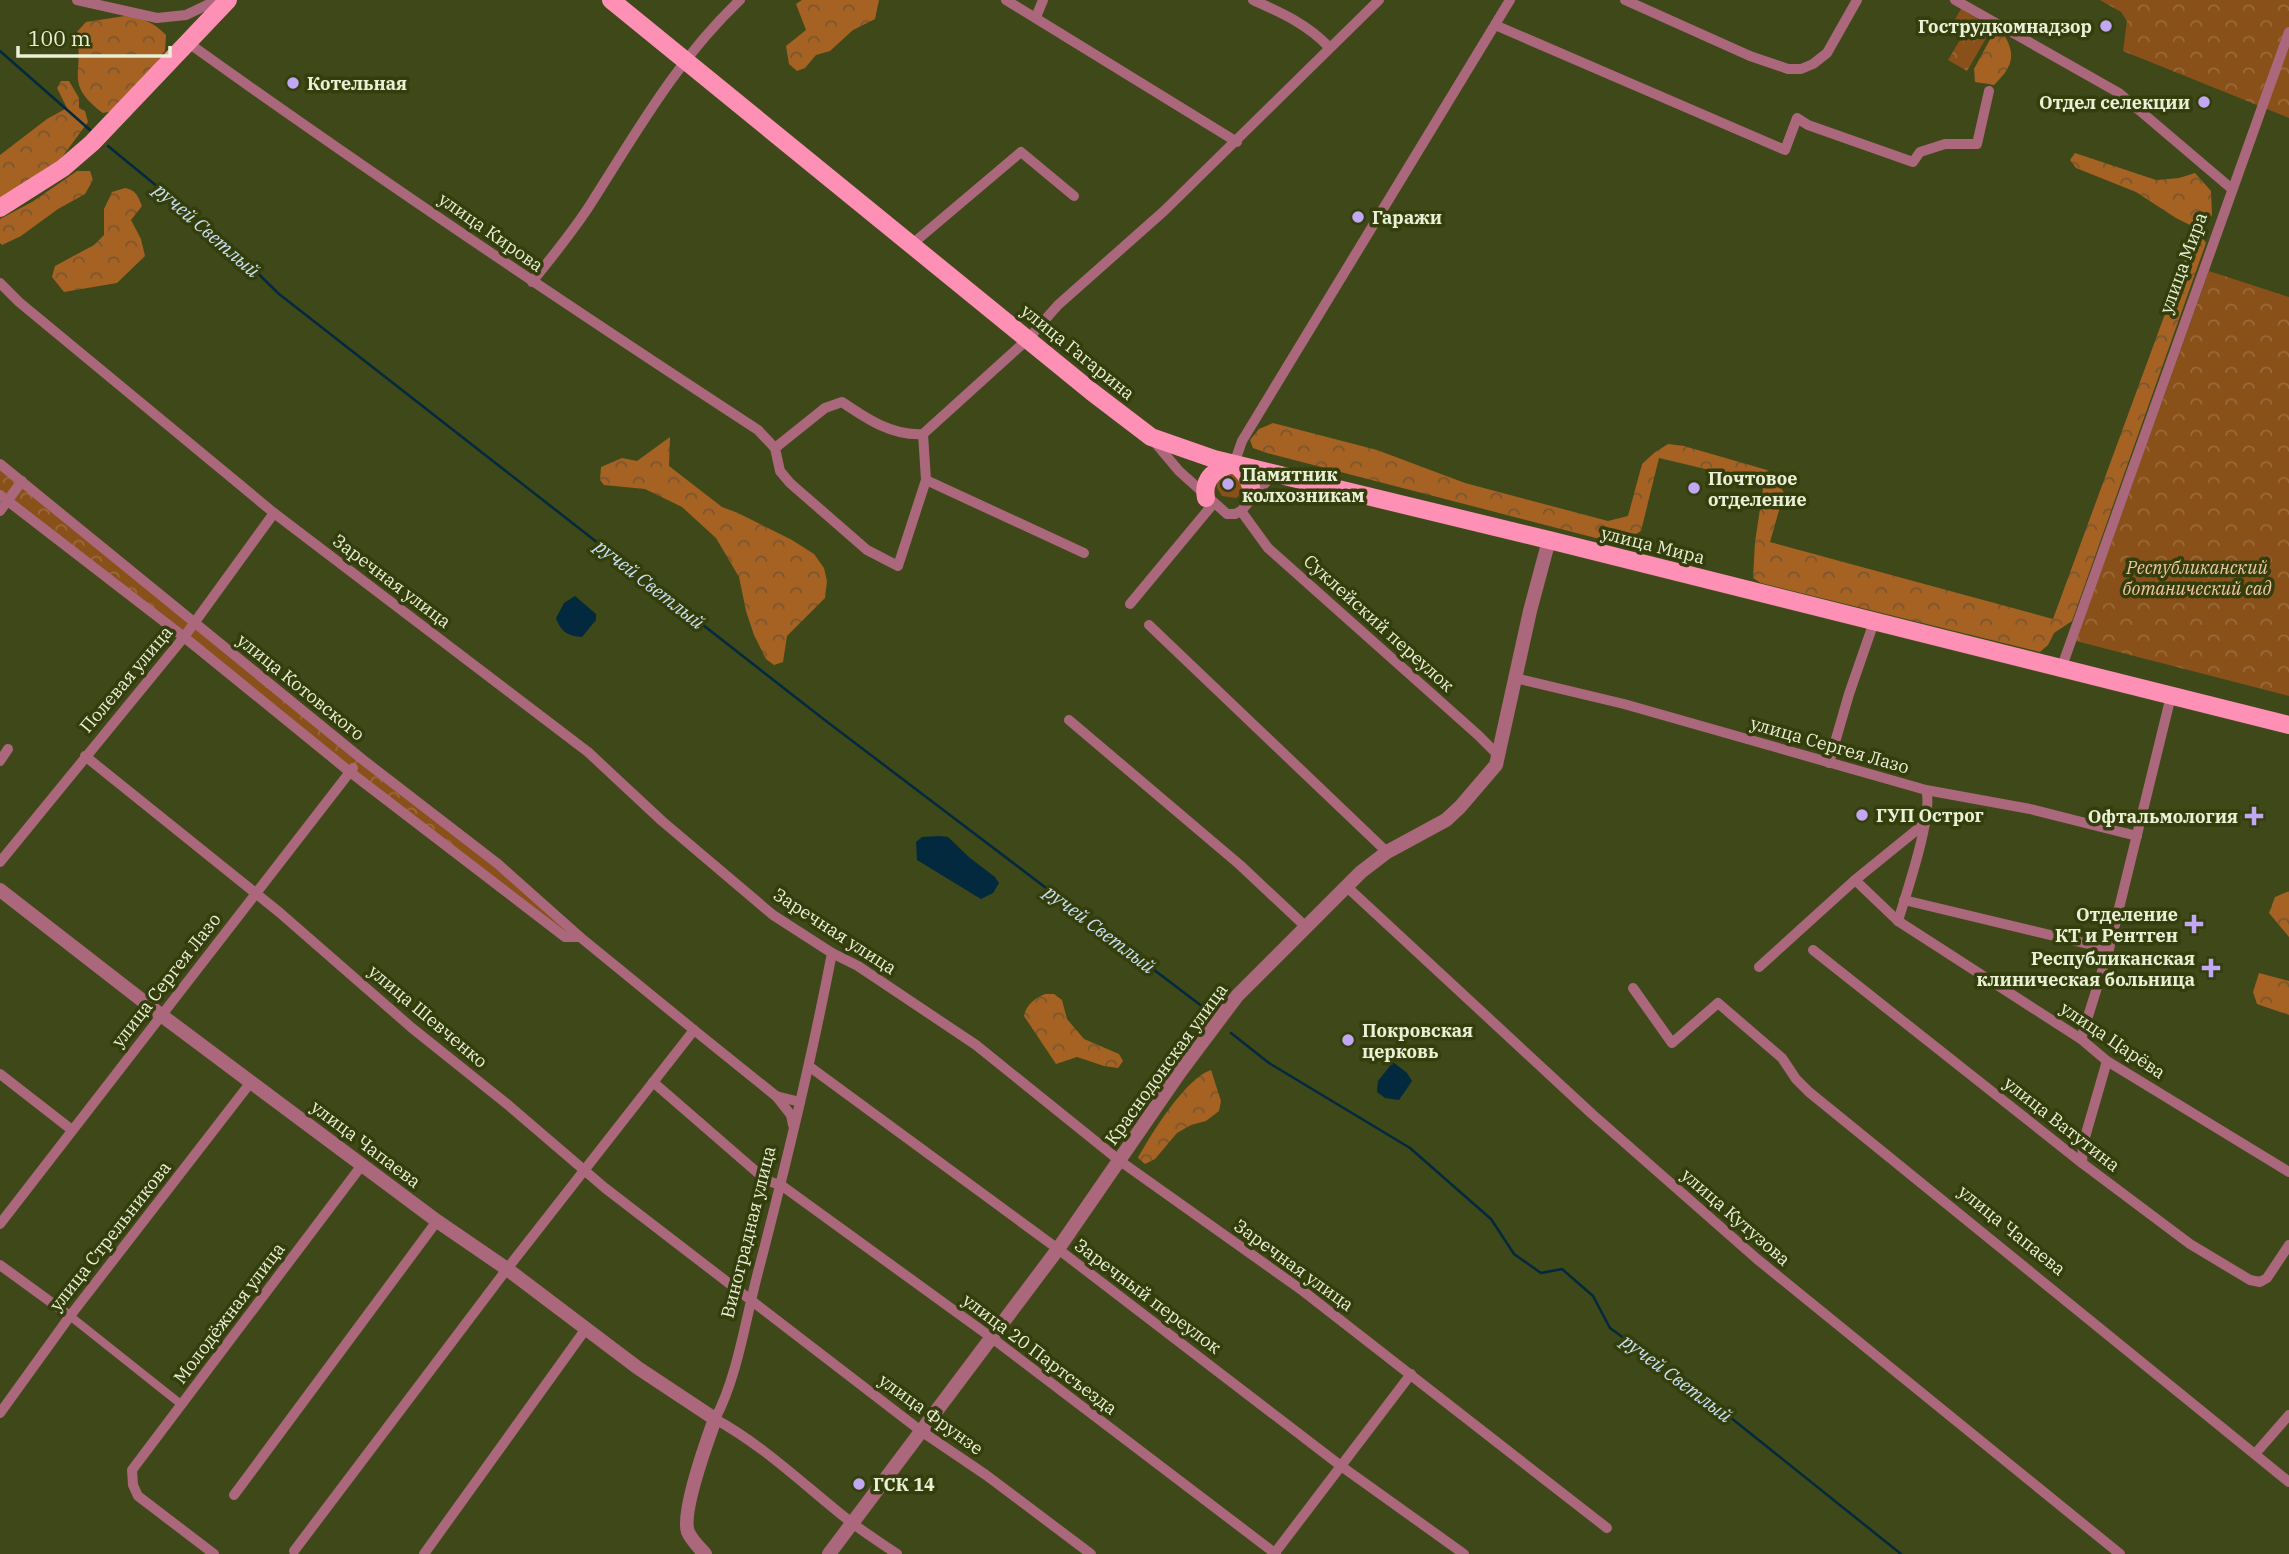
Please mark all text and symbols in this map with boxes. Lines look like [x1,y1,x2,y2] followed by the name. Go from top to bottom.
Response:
[18,14,170,58] scale bar
[1918,15,2092,38] place label: Гострудкомнадзор
[2098,18,2114,34] marker: Гострудкомнадзор
[28,24,91,52] text: 100 m
[307,72,407,95] place label: Котельная
[285,75,301,91] marker: Котельная
[2039,91,2190,114] place label: Отдел селекции
[2196,94,2212,110] marker: Отдел селекции
[148,176,265,283] water label: ручей Светлый
[434,187,548,277] street label: улица Кирова
[1372,206,1442,229] place label: Гаражи
[1350,209,1366,225] marker: Гаражи
[2154,209,2212,317] street label: улица Мира
[1016,299,1140,405] street label: улица Гагарина
[1242,463,1365,507] place label: Памятник колхозникам
[1708,467,1807,511] place label: Почтовое отделение
[1220,476,1236,492] marker: Памятник колхозникам
[1686,480,1702,496] marker: Почтовое отделение
[1599,521,1707,569] street label: улица Мира
[328,529,456,633] street label: Заречная улица
[589,533,710,634] water label: ручей Светлый
[1299,549,1459,697] street label: Суклейский переулок
[2123,556,2271,600] park label: Республиканский ботанический сад
[75,621,178,737] street label: Полевая улица
[232,628,370,746] street label: улица Котовского
[1748,711,1912,779] street label: улица Сергея Лазо
[1876,804,1984,827] place label: ГУП Острог
[2088,805,2238,828] place label: Офтальмология
[2244,806,2264,826] marker: Офтальмология
[1854,807,1870,823] marker: ГУП Острог
[1038,878,1160,978] water label: ручей Светлый
[769,883,901,979] street label: Заречная улица
[2055,903,2178,947] place label: Отделение КТ и Рентген
[106,908,226,1052] street label: улица Сергея Лазо
[2184,914,2204,934] marker: Отделение КТ и Рентген
[1976,947,2195,991] place label: Республиканская клиническая больница
[2201,958,2221,978] marker: Республиканская клиническая больница
[364,959,492,1073] street label: улица Шевченко
[1100,978,1233,1149] street label: Краснодонская улица
[2056,996,2170,1084] street label: улица Царёва
[1362,1019,1473,1063] place label: Покровская церковь
[1340,1032,1356,1048] marker: Покровская церковь
[1999,1071,2125,1177] street label: улица Ватутина
[307,1095,426,1193] street label: улица Чапаева
[715,1143,781,1320] street label: Виноградная улица
[44,1156,176,1316] street label: улица Стрельникова
[1677,1163,1795,1271] street label: улица Кутузова
[1954,1180,2071,1280] street label: улица Чапаева
[1230,1214,1358,1316] street label: Заречная улица
[1070,1233,1226,1359] street label: Заречный переулок
[168,1238,290,1388] street label: Молодёжная улица
[958,1288,1122,1420] street label: улица 20 Партсъезда
[1615,1327,1737,1427] water label: ручей Светлый
[874,1368,988,1460] street label: улица Фрунзе
[873,1473,935,1496] place label: ГСК 14
[851,1476,867,1492] marker: ГСК 14

